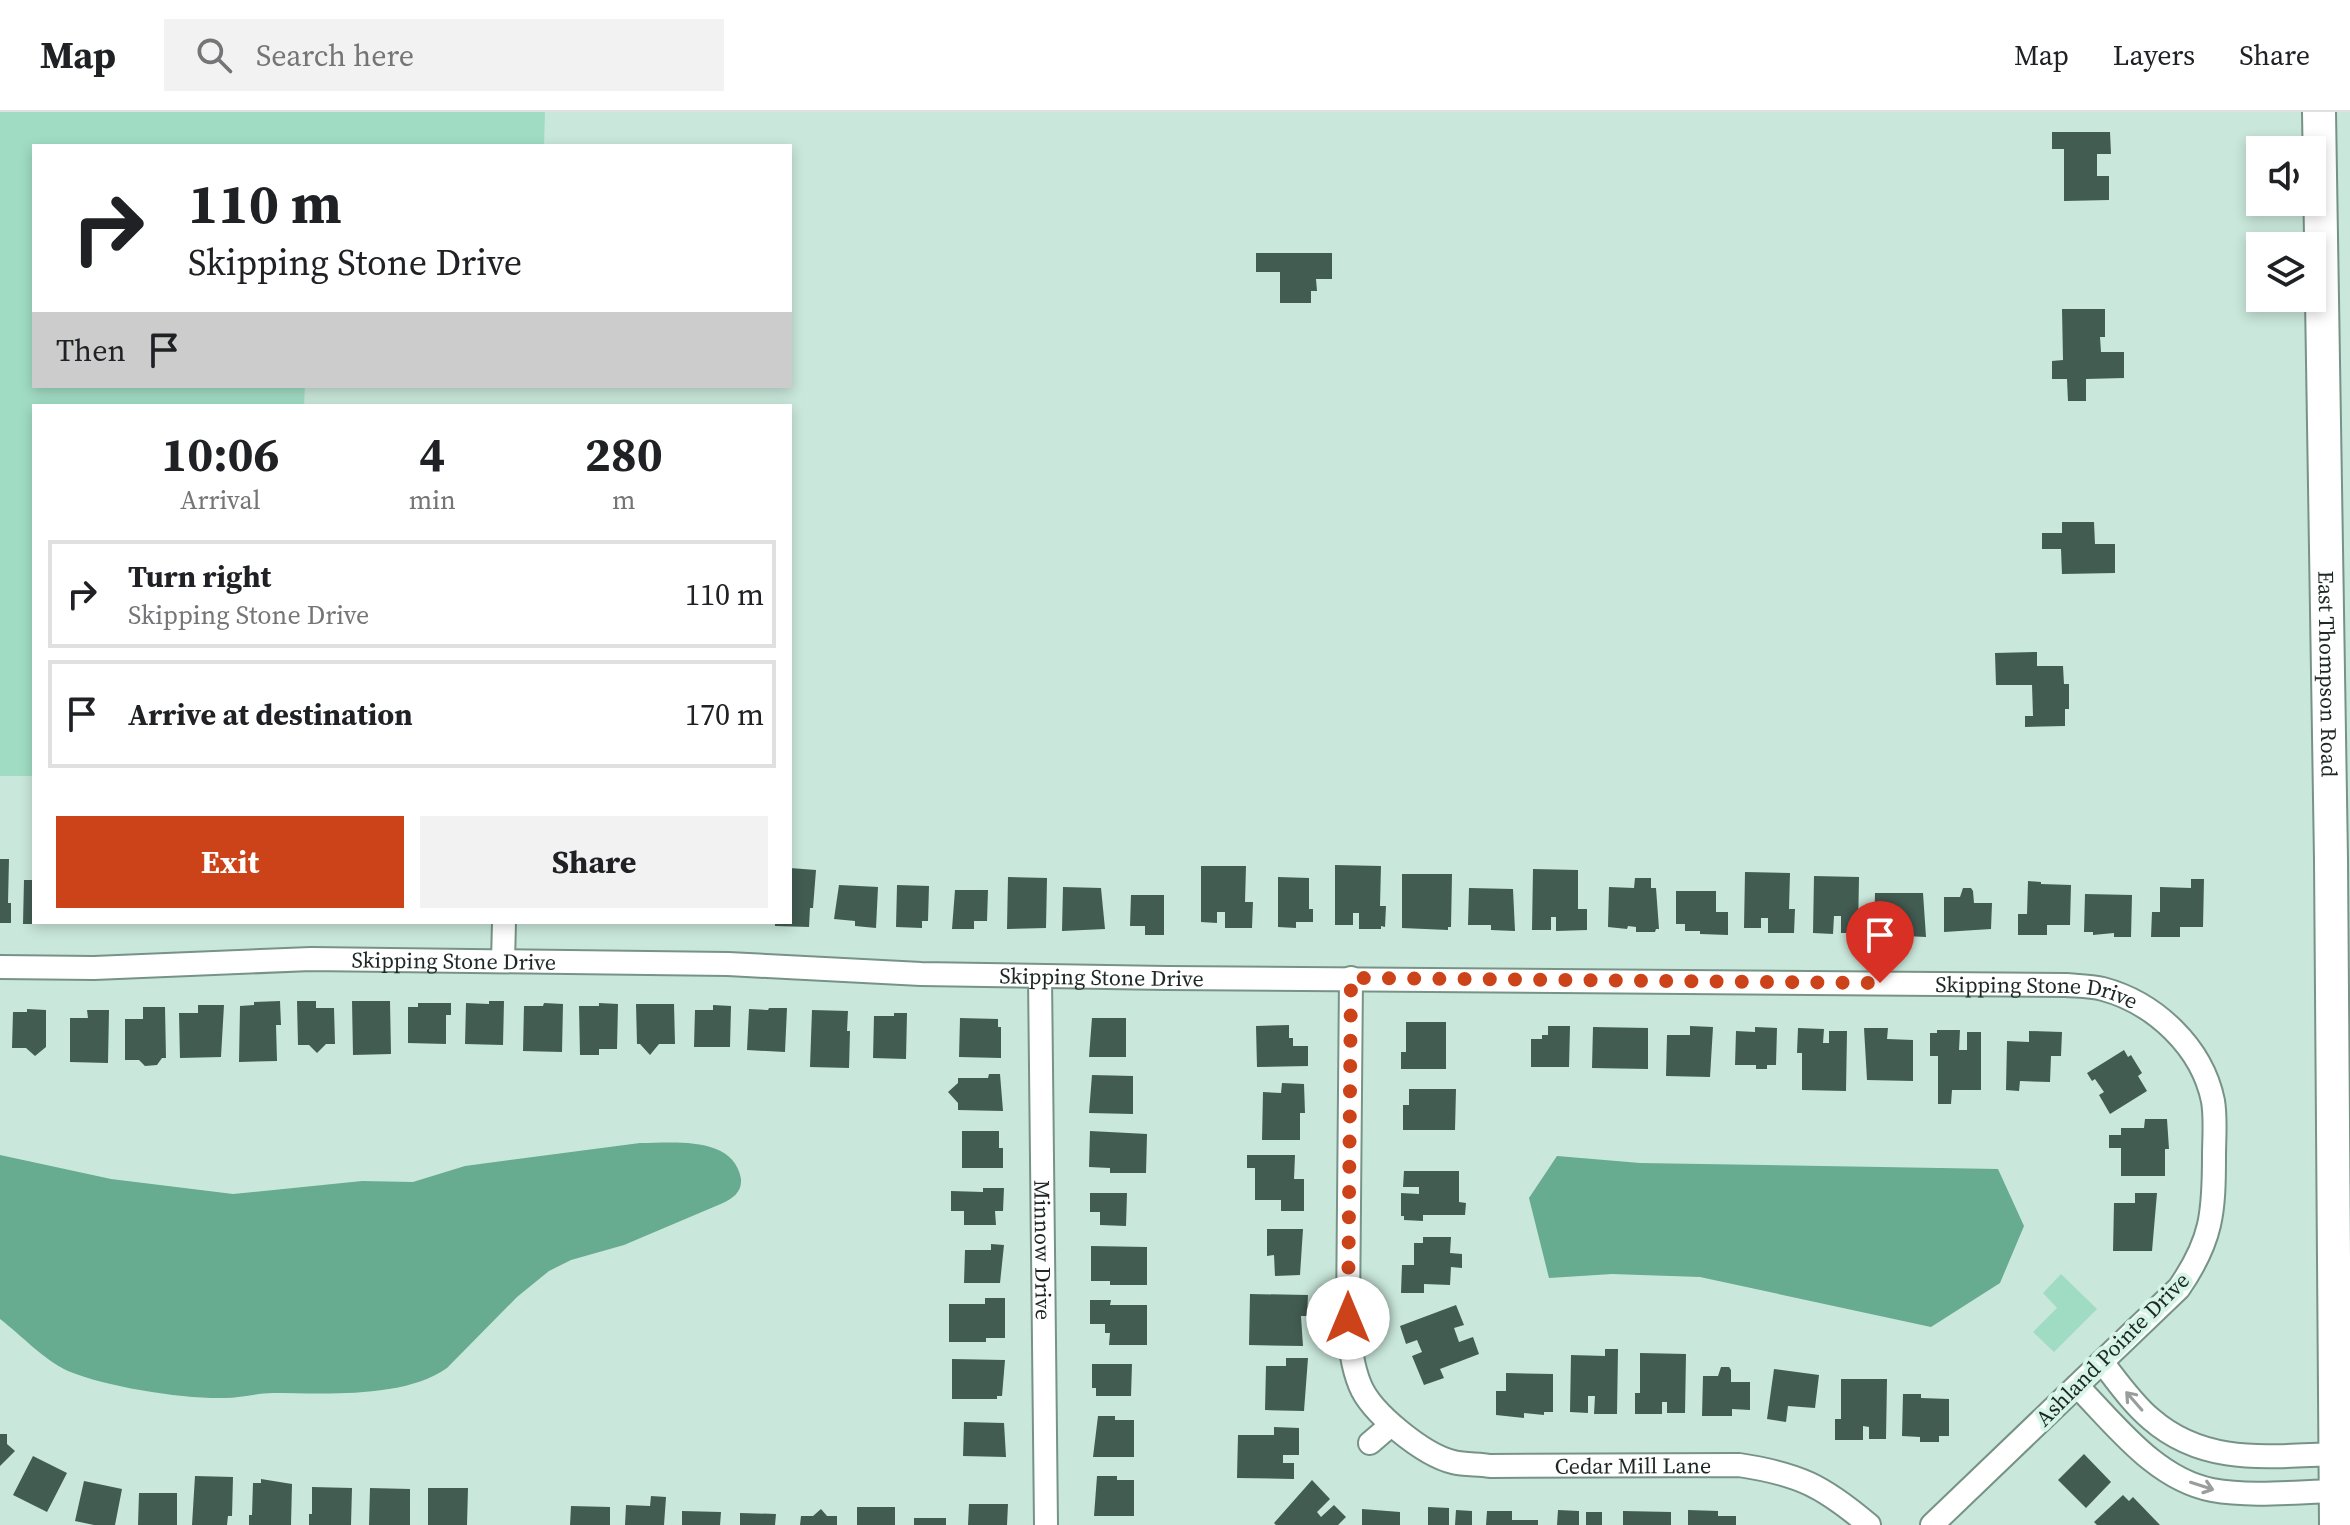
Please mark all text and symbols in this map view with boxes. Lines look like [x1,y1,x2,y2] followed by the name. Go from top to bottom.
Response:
[164,19,724,91] search box
[40,29,116,81] text: Map
[192,33,236,77] icon: search
[256,35,414,76] text: Search here
[2014,36,2069,74] text: Map
[2113,36,2195,74] text: Layers
[2239,36,2310,74] text: Share
[2246,136,2326,312] map controls
[2246,136,2326,216] button: sound
[188,165,342,242] text: 110 m
[56,176,160,280] icon: right
[2246,232,2326,312] button: layers
[188,238,522,287] text: Skipping Stone Drive
[142,328,186,372] icon: arrive
[56,330,126,371] text: Then
[161,421,280,487] text: 10:06
[419,421,445,487] text: 4
[585,421,663,487] text: 280
[180,482,261,518] text: Arrival
[409,482,456,518] text: min
[612,482,636,518] text: m
[128,556,271,597] text: Turn right
[2311,570,2345,778] street label: East Thompson Road
[60,572,104,616] icon: right
[685,574,764,615] text: 110 m
[128,597,369,633] text: Skipping Stone Drive
[60,692,104,736] icon: arrive
[128,694,413,735] text: Arrive at destination
[685,694,764,735] text: 170 m
[56,816,404,908] button: Exit
[420,816,768,908] button: Share
[1846,901,1914,983] pin
[1858,913,1902,957] icon: arrive
[351,944,556,977] street label: Skipping Stone Drive
[999,960,1204,993] street label: Skipping Stone Drive
[1935,969,2143,1016] street label: Skipping Stone Drive
[1027,1180,1059,1320] street label: Minnow Drive
[2028,1265,2196,1433] street label: Ashland Pointe Drive
[1306,1276,1390,1360] position arrow
[2125,1391,2143,1411] one-way arrow
[1555,1450,1711,1481] street label: Cedar Mill Lane
[2189,1480,2214,1494] one-way arrow

